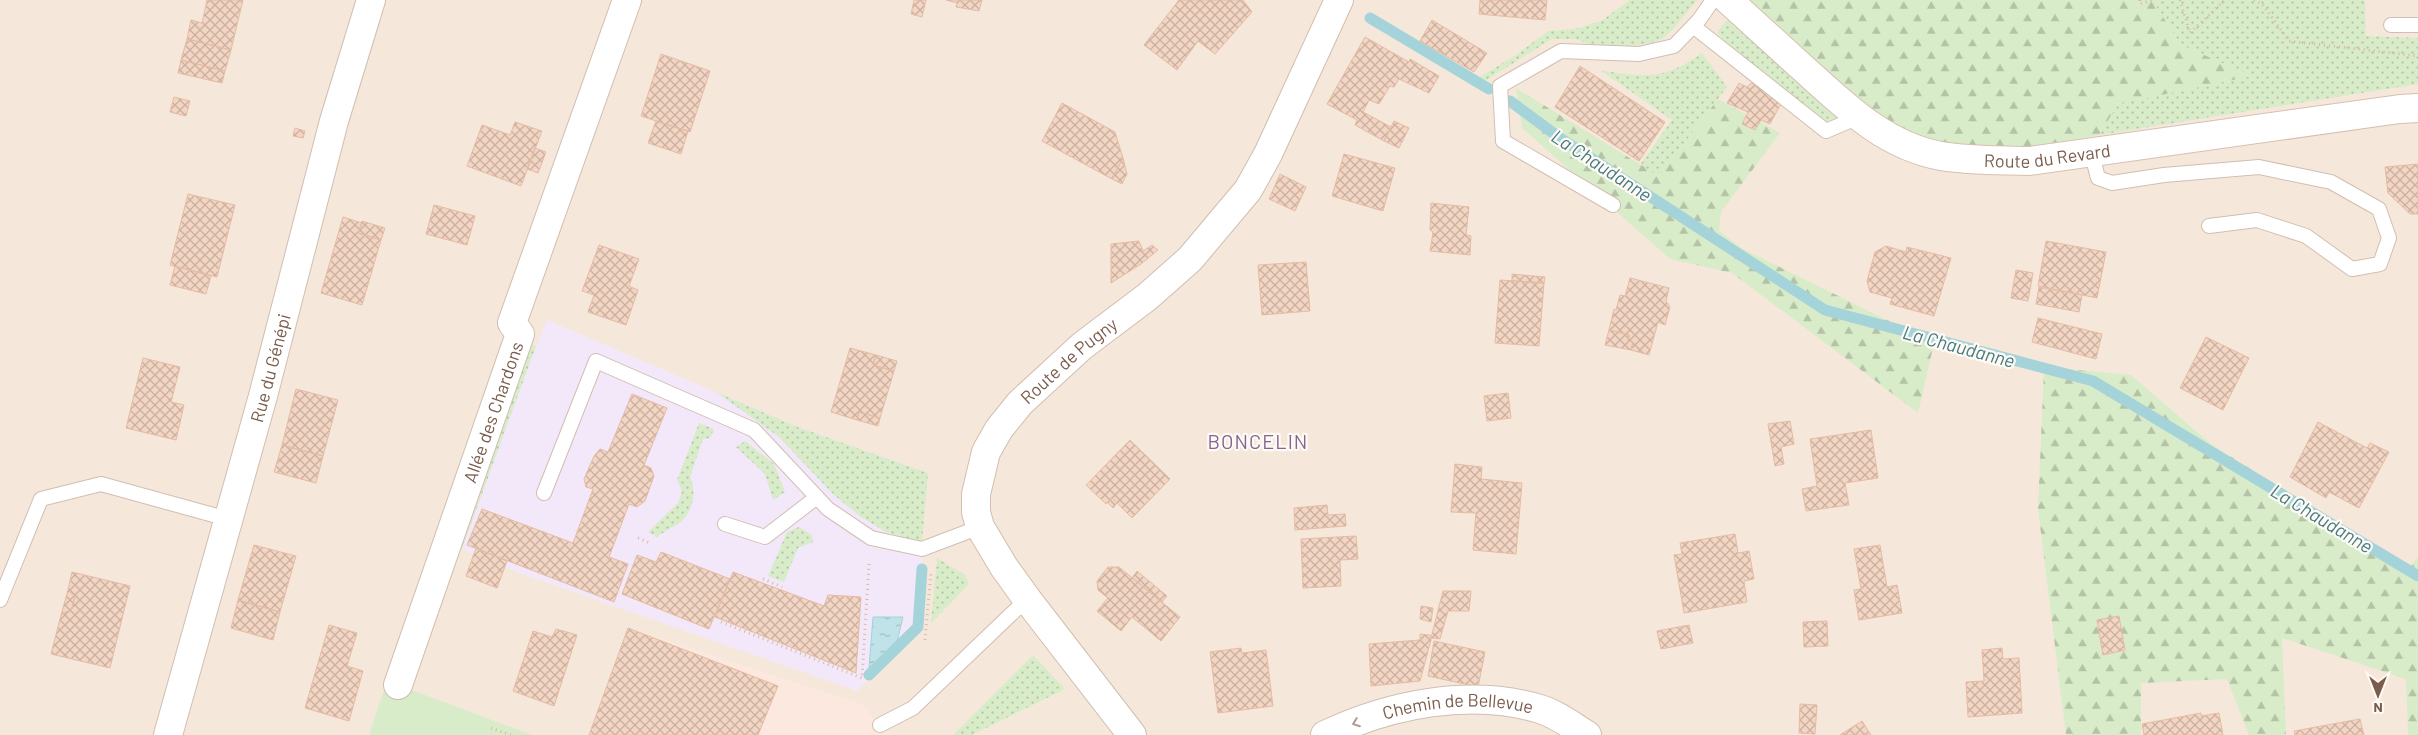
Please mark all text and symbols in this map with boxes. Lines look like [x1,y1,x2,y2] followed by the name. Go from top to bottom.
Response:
[1548,124,1657,206] water label: La Chaudanne
[1984,139,2112,172] street label: Route du Revard
[245,311,295,425] street label: Rue du Génépi
[1016,313,1121,408] street label: Route de Pugny
[1901,320,2018,372] water label: La Chaudanne
[458,339,528,485] street label: Allée des Chardons
[1208,429,1308,453] district label: BONCELIN
[2267,479,2377,558] water label: La Chaudanne
[2353,670,2403,720] north arrow
[1380,688,1536,724] street label: Chemin de Bellevue
[2373,700,2383,717] text: N
[1352,717,1361,727] one-way arrow

